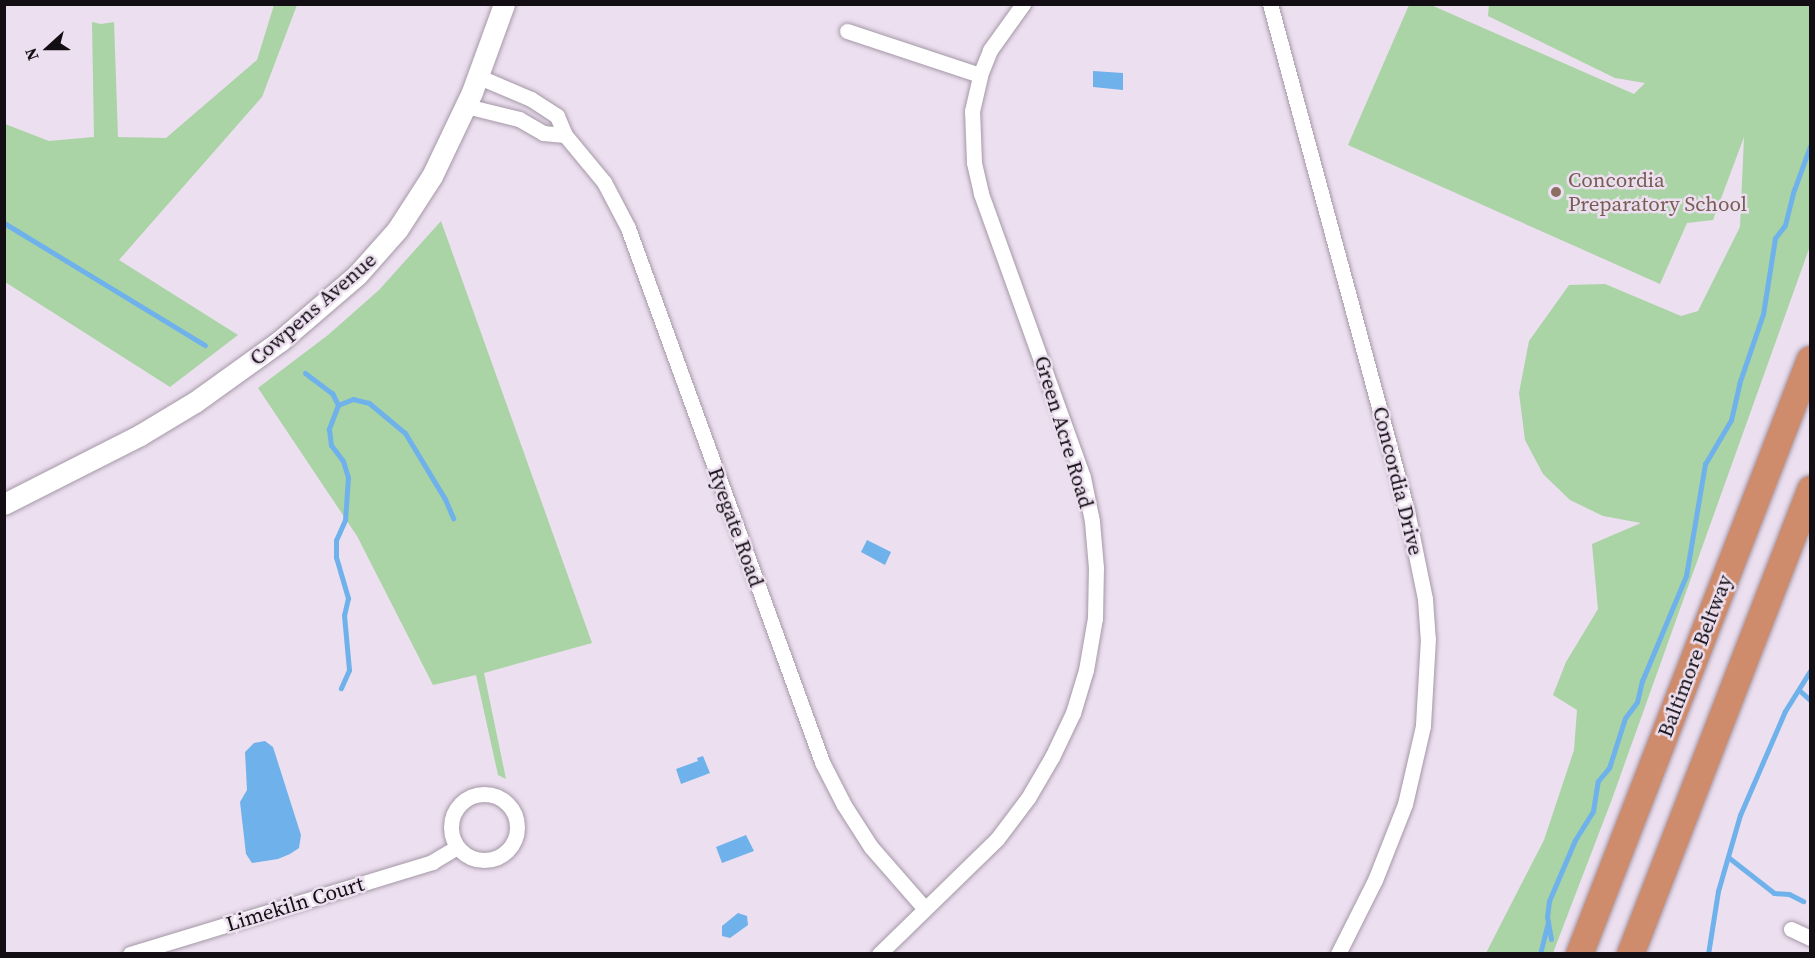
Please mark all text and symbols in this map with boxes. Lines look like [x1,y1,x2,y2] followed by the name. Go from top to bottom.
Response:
[18,18,78,78] north arrow
[19,45,44,64] text: N
[1568,167,1747,217] place label: Concordia Preparatory School
[1549,185,1563,199] marker: Concordia Preparatory School
[245,247,381,371] street label: Cowpens Avenue
[1029,353,1099,511] street label: Green Acre Road
[1367,404,1429,558] street label: Concordia Drive
[703,464,769,590] street label: Ryegate Road
[1652,571,1738,741] street label: Baltimore Beltway
[223,871,367,937] street label: Limekiln Court

